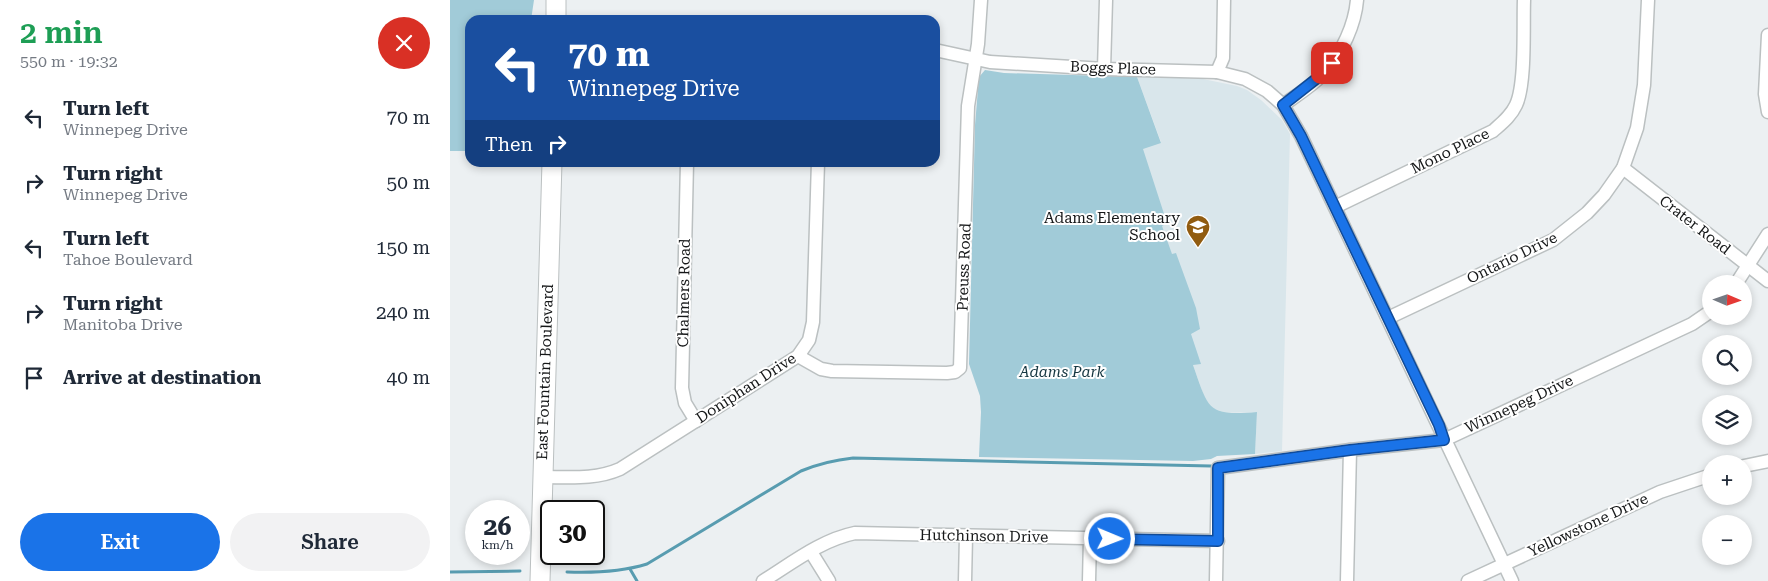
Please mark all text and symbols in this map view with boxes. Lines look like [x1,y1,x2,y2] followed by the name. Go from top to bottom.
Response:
[20,15,103,50] text: 2 min
[378,17,430,69] button: close
[568,34,650,75] text: 70 m
[485,35,550,100] icon: left
[1311,42,1353,84] pin
[1318,49,1346,77] icon: arrive
[20,52,118,71] text: 550 m · 19:32
[1070,58,1156,78] street label: Boggs Place
[568,76,740,101] text: Winnepeg Drive
[63,97,149,120] text: Turn left
[20,104,48,132] icon: left
[387,106,430,129] text: 70 m
[63,120,188,139] text: Winnepeg Drive
[1408,124,1492,178] street label: Mono Place
[543,130,571,158] icon: right
[485,133,533,156] text: Then
[63,162,163,185] text: Turn right
[20,169,48,197] icon: right
[387,171,430,194] text: 50 m
[63,185,188,204] text: Winnepeg Drive
[1656,192,1734,259] street label: Crater Road
[1044,209,1180,244] place label: Adams Elementary School
[1185,214,1211,248] school or university icon: Adams Elementary School
[953,222,975,311] street label: Preuss Road
[63,227,149,250] text: Turn left
[1464,228,1560,288] street label: Ontario Drive
[20,234,48,262] icon: left
[376,236,430,259] text: 150 m
[674,238,694,348] street label: Chalmers Road
[63,250,193,269] text: Tahoe Boulevard
[1702,275,1752,325] north arrow
[1702,275,1752,565] map controls
[533,283,557,460] street label: East Fountain Boulevard
[63,292,163,315] text: Turn right
[20,299,48,327] icon: right
[376,301,430,324] text: 240 m
[63,315,182,334] text: Manitoba Drive
[1702,335,1752,385] button: search
[693,349,799,427] street label: Doniphan Drive
[1018,363,1105,381] park label: Adams Park
[20,364,48,392] icon: arrive
[63,366,261,389] text: Arrive at destination
[387,366,430,389] text: 40 m
[1462,371,1576,437] street label: Winnepeg Drive
[1702,395,1752,445] button: layers
[1702,455,1752,505] button: +
[1525,489,1651,561] street label: Yellowstone Drive
[540,500,605,565] speed limit sign: 30
[483,512,512,541] text: 26
[1083,512,1135,564] position arrow
[20,513,220,571] button: Exit
[230,513,430,571] button: Share
[1702,515,1752,565] button: −
[920,526,1048,546] street label: Hutchinson Drive
[481,538,514,552] text: km/h

